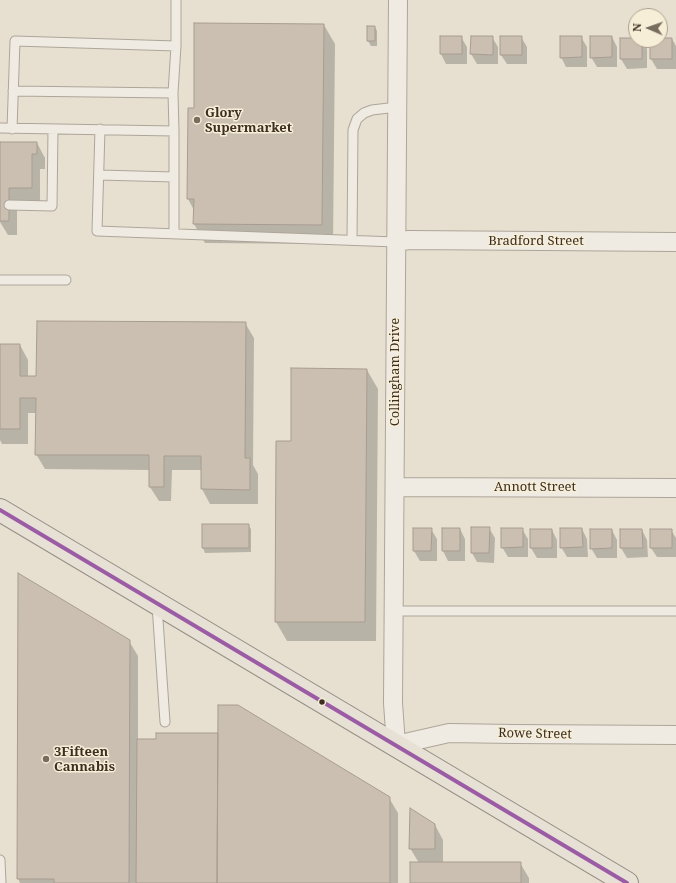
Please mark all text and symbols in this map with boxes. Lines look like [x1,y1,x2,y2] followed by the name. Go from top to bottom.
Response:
[628,8,668,48] north arrow
[629,23,644,32] text: N
[205,105,292,136] place label: Glory Supermarket
[192,115,202,125] marker: Glory Supermarket
[488,233,584,249] street label: Bradford Street
[387,318,403,426] street label: Collingham Drive
[494,479,576,495] street label: Annott Street
[317,697,327,707] unlabelled marker
[498,726,572,742] street label: Rowe Street
[54,744,115,775] place label: 3Fifteen Cannabis
[41,754,51,764] marker: 3Fifteen Cannabis

